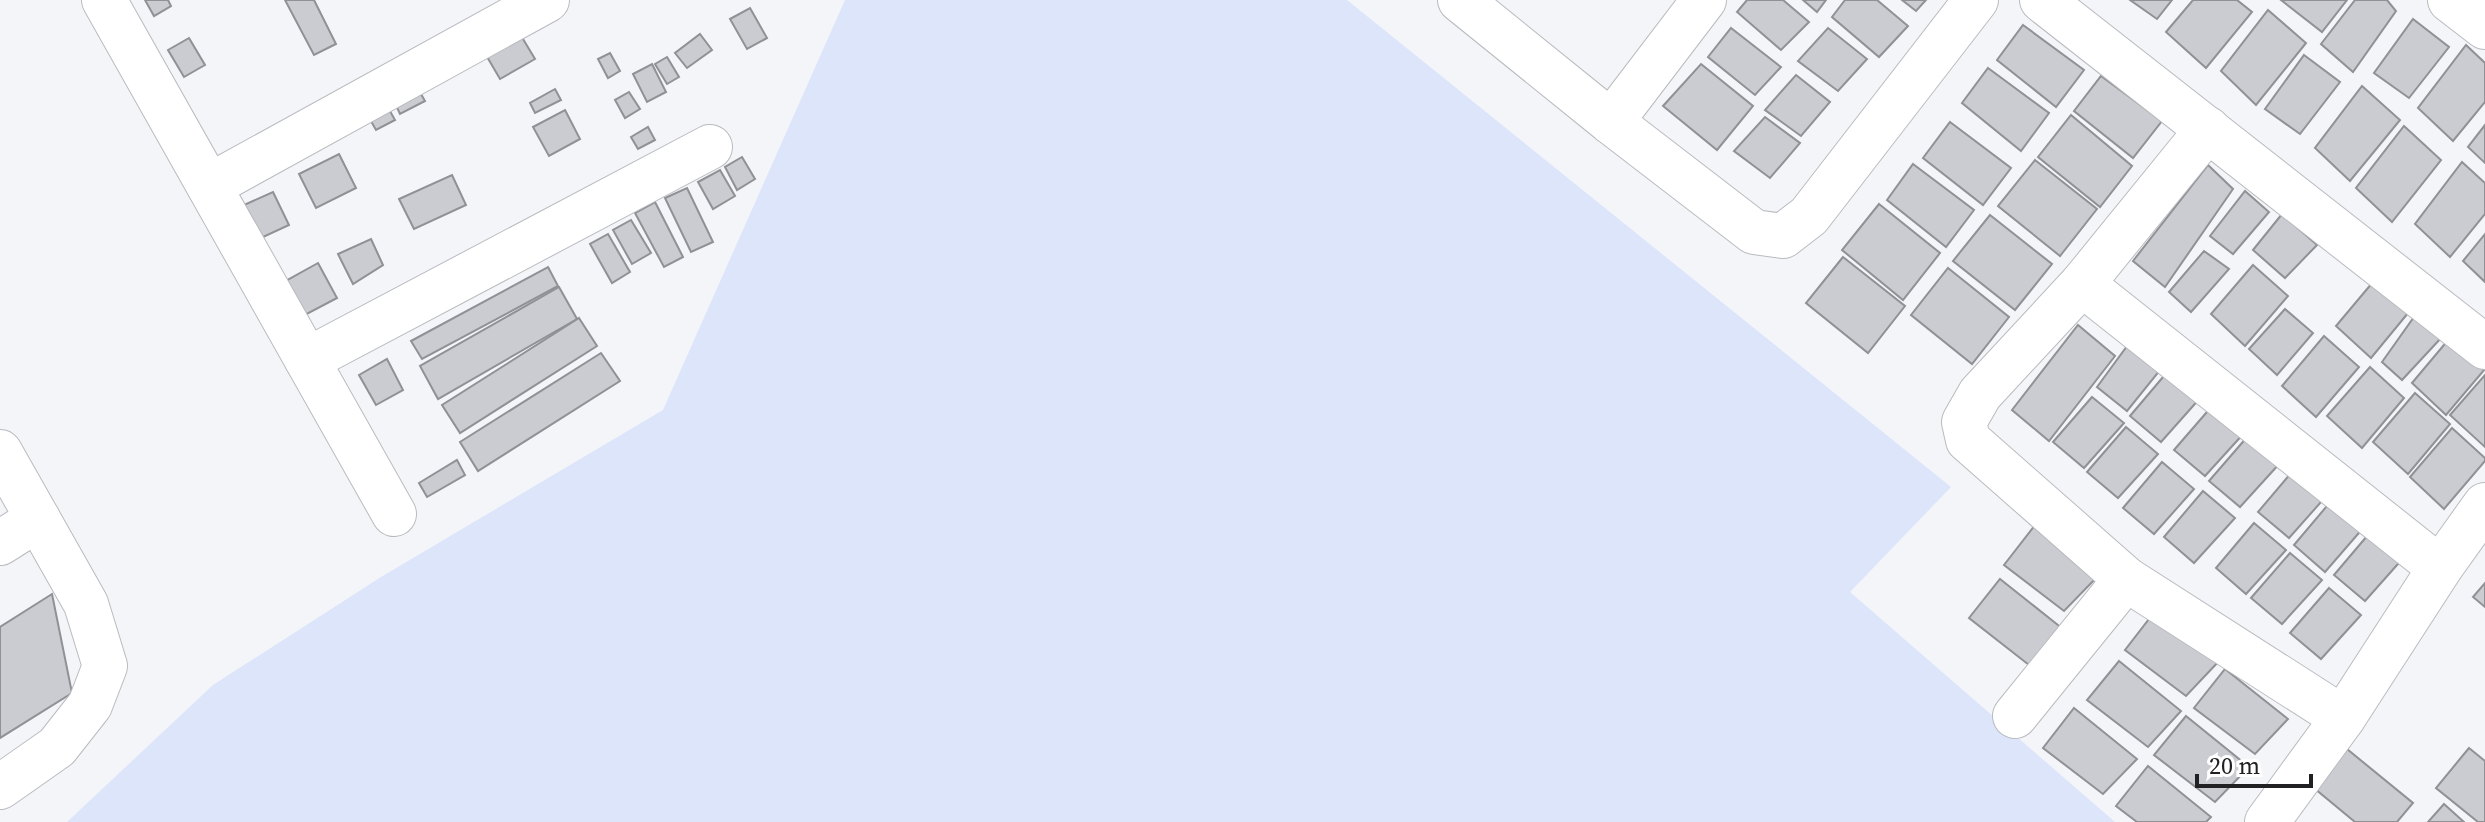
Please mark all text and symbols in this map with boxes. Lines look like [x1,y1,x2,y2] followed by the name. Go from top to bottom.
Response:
[2197,738,2311,788] scale bar
[2209,749,2260,782] text: 20 m

